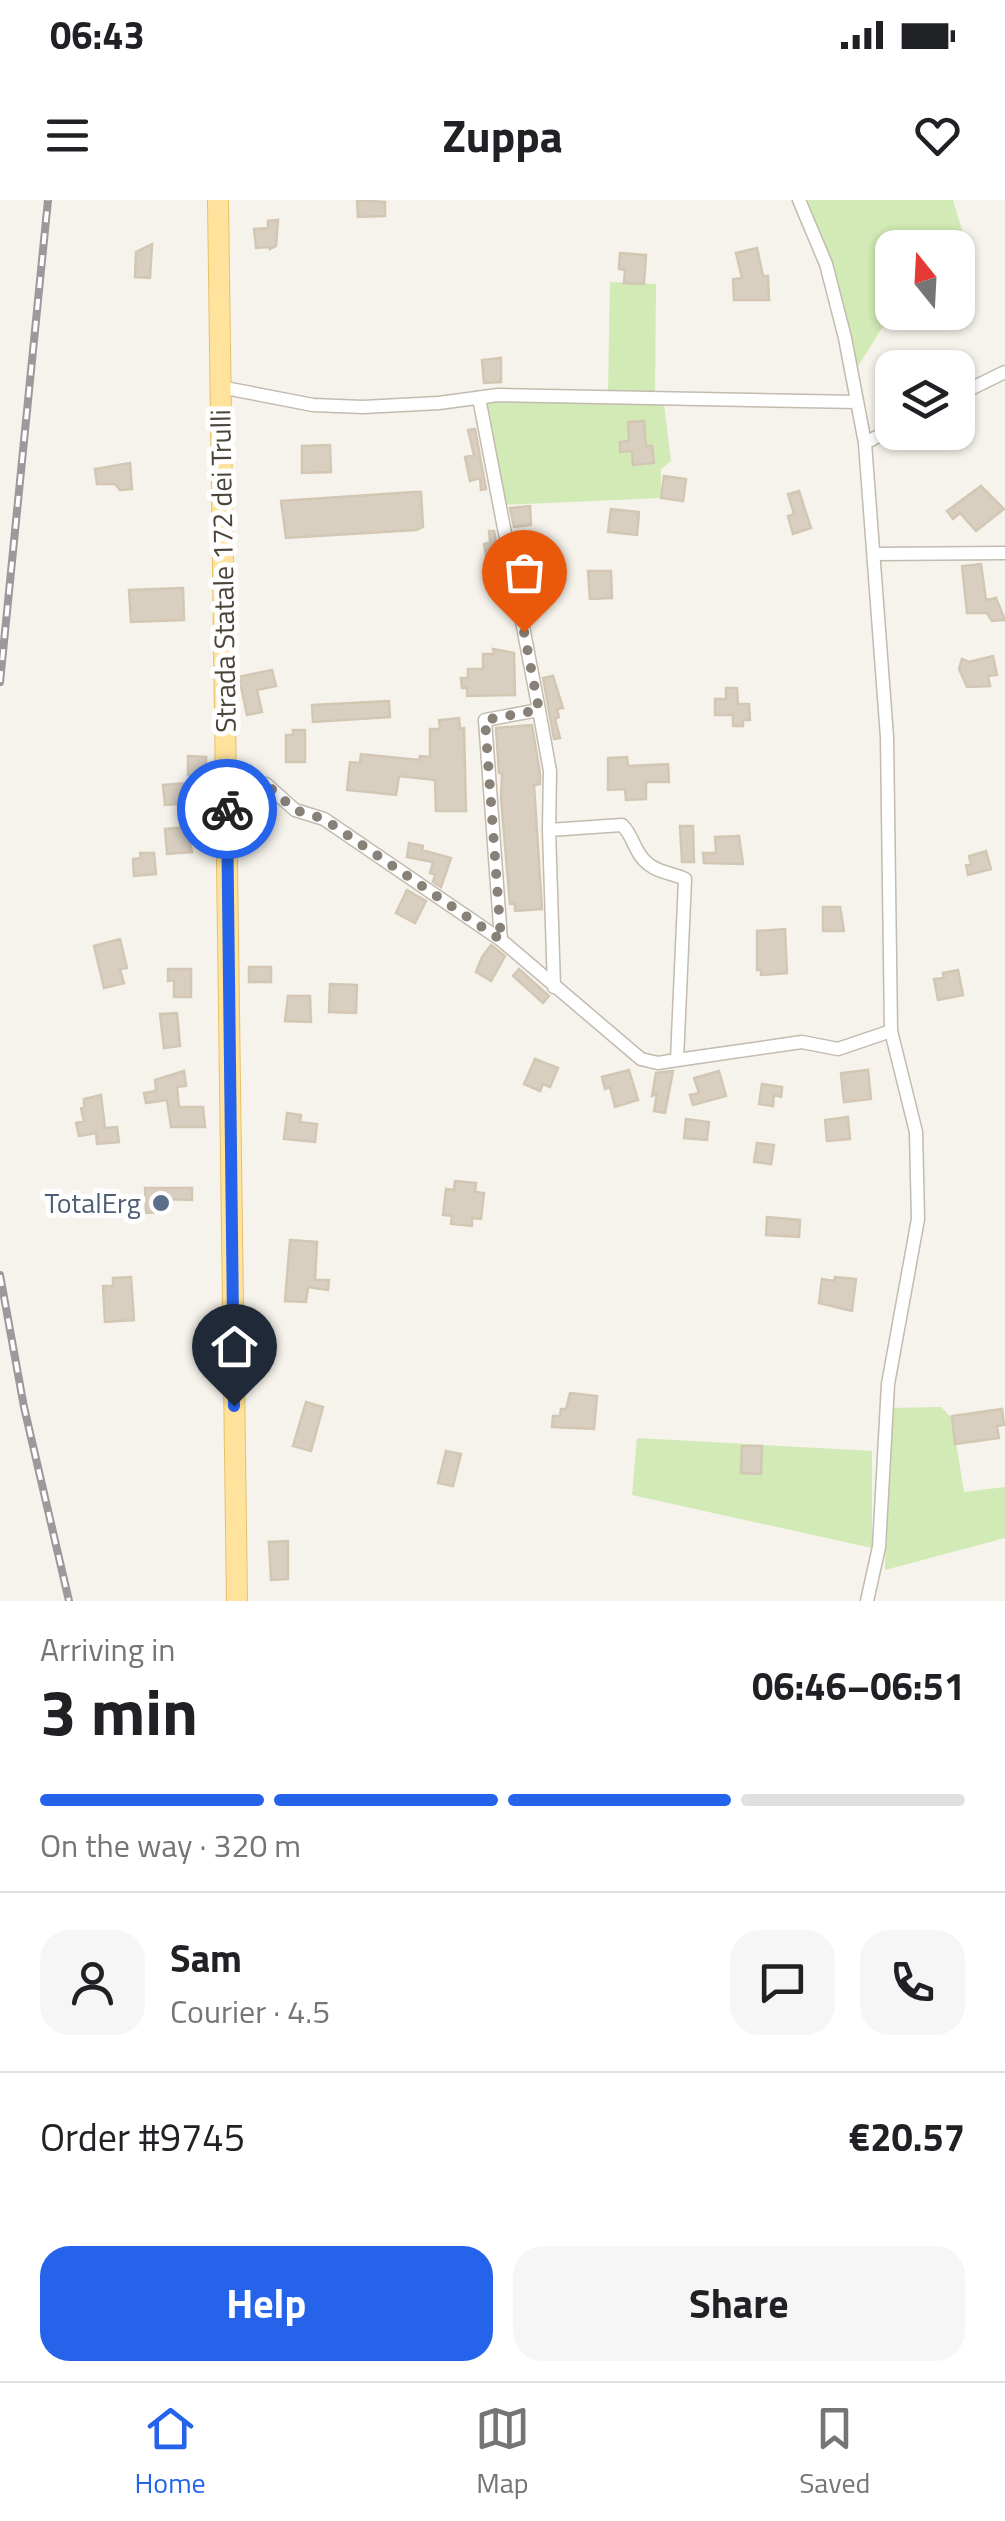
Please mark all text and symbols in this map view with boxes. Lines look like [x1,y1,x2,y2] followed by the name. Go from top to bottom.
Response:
[50,6,145,64] text: 06:43
[442,101,563,169] text: Zuppa
[40,108,95,163] icon: menu
[910,108,965,163] icon: heart
[875,230,975,330] north arrow
[875,230,975,450] map controls
[875,350,975,450] button: layers
[198,409,247,733] street label: Strada Statale 172 dei Trulli
[482,530,567,633] pin
[497,545,552,600] icon: bag
[177,759,277,859] courier
[200,782,255,837] icon: bike
[44,1181,141,1224] place label: TotalErg
[150,1192,172,1214] marker: TotalErg
[192,1304,277,1407] pin
[207,1319,262,1374] icon: home
[40,1625,176,1673] text: Arriving in
[752,1657,965,1715] text: 06:46–06:51
[40,1661,198,1760] text: 3 min
[40,1821,301,1869] text: On the way · 320 m
[170,1929,242,1987] text: Sam
[40,1930,145,2035] button: person
[730,1930,835,2035] button: chat
[860,1930,965,2035] button: phone
[170,1987,330,2035] text: Courier · 4.5
[40,2108,245,2166] text: Order #9745
[849,2108,965,2166] text: €20.57
[40,2246,493,2361] button: Help
[513,2246,965,2361] button: Share
[135,2401,206,2504] tab: Home
[475,2401,530,2504] tab: Map
[799,2401,870,2504] tab: Saved

